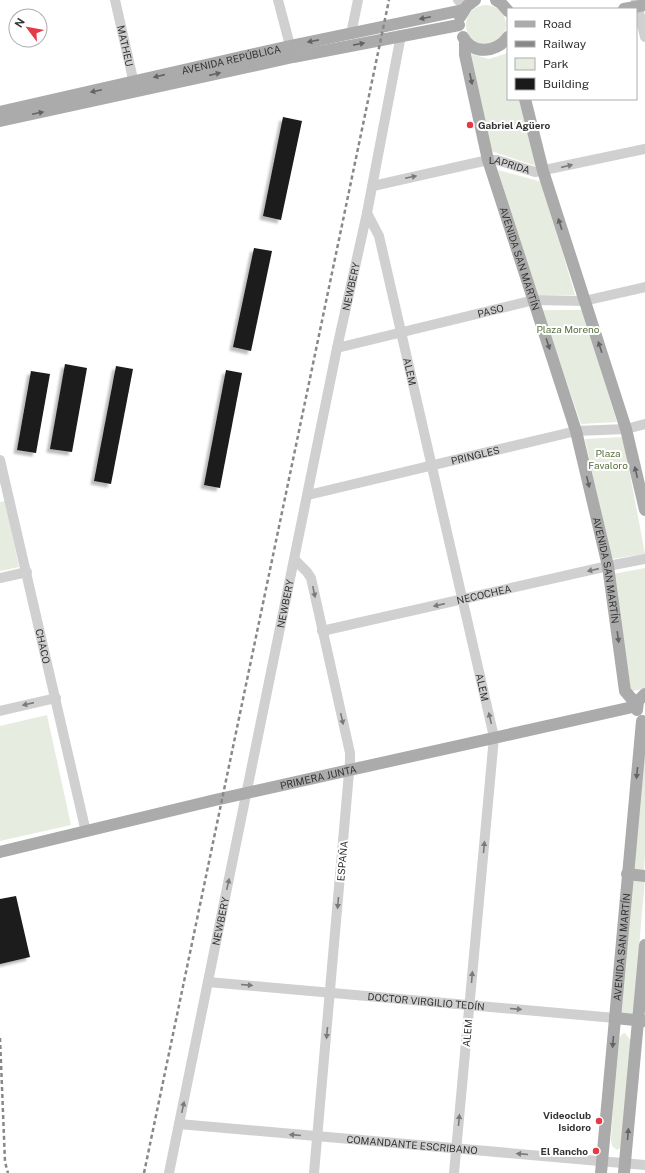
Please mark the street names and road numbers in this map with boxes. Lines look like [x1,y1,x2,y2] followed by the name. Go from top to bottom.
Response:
[115,24,136,68] street label: MATHEU
[180,42,282,76] street label: AVENIDA REPÚBLICA
[489,154,532,176] street label: LAPRIDA
[498,205,542,312] street label: AVENIDA SAN MARTÍN
[339,261,362,312] street label: NEWBERY
[476,302,505,320] street label: PASO
[401,357,419,387] street label: ALEM
[450,443,501,467] street label: PRINGLES
[591,516,622,624] street label: AVENIDA SAN MARTÍN
[274,578,296,629] street label: NEWBERY
[455,582,512,606] street label: NECOCHEA
[33,627,53,665] street label: CHACO
[474,672,492,702] street label: ALEM
[279,763,358,791] street label: PRIMERA JUNTA
[334,840,350,882] street label: ESPAÑA
[611,893,632,1001] street label: AVENIDA SAN MARTÍN
[209,896,231,946] street label: NEWBERY
[367,990,485,1012] street label: DOCTOR VIRGILIO TEDÍN
[460,1019,474,1047] street label: ALEM
[346,1133,478,1156] street label: COMANDANTE ESCRIBANO

